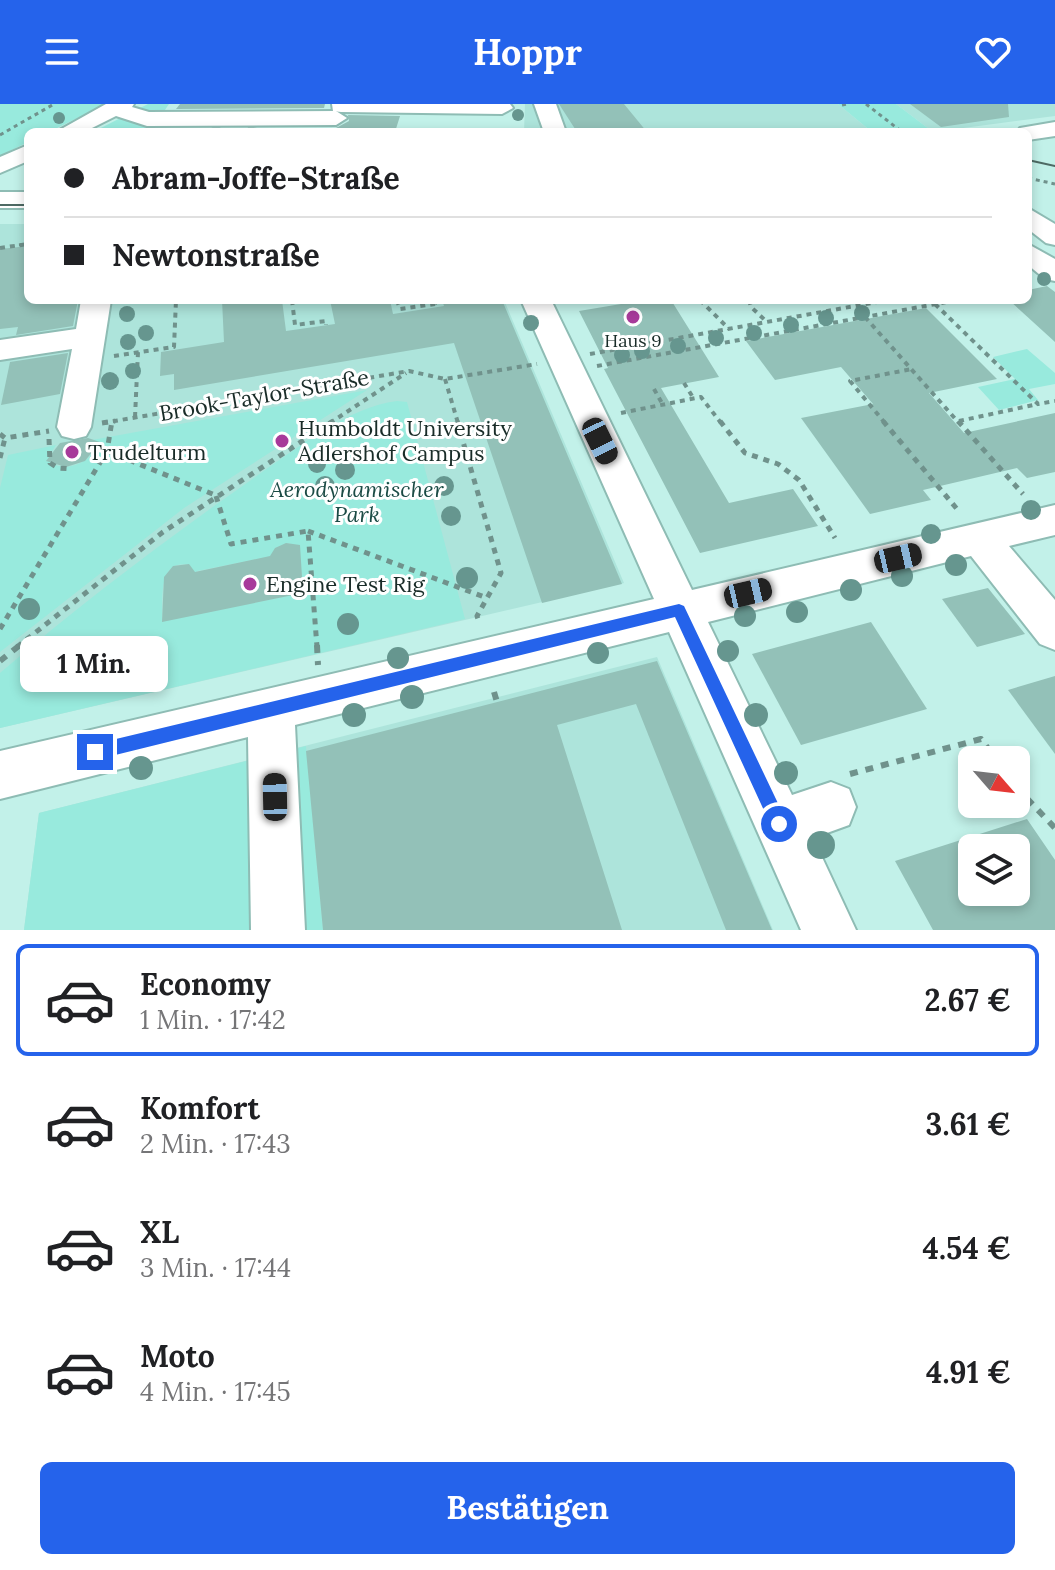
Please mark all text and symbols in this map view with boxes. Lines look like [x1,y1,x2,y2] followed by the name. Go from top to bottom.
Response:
[473,29,582,75] text: Hoppr
[40,30,84,74] icon: menu
[971,30,1015,74] icon: heart
[112,159,400,197] text: Abram-Joffe-Straße
[112,236,320,274] text: Newtonstraße
[624,308,642,326] marker: Haus 9
[604,329,662,352] place label: Haus 9
[157,363,371,427] street label: Brook-Taylor-Straße
[297,414,512,467] place label: Humboldt University Adlershof Campus
[579,414,621,468] car
[273,432,291,450] marker: Humboldt University Adlershof Campus
[88,438,206,466] place label: Trudelturm
[63,443,81,461] marker: Trudelturm
[269,475,445,528] park label: Aerodynamischer Park
[872,541,924,575] car
[266,570,425,598] place label: Engine Test Rig
[241,575,259,593] marker: Engine Test Rig
[722,576,774,610] car
[21,636,169,692] callout: 1 Min.
[57,647,131,680] text: 1 Min.
[77,734,113,770] route end
[958,746,1030,818] north arrow
[958,746,1030,906] map controls
[263,773,287,821] car
[761,806,797,842] route start
[958,834,1030,906] button: layers
[44,964,116,1036] icon: car
[140,965,271,1003] text: Economy
[925,981,1011,1019] text: 2.67 €
[140,1003,286,1036] text: 1 Min. · 17:42
[44,1088,116,1160] icon: car
[140,1089,260,1127] text: Komfort
[926,1105,1011,1143] text: 3.61 €
[140,1127,291,1160] text: 2 Min. · 17:43
[44,1212,116,1284] icon: car
[140,1213,179,1251] text: XL
[923,1229,1011,1267] text: 4.54 €
[140,1251,291,1284] text: 3 Min. · 17:44
[44,1336,116,1408] icon: car
[140,1337,215,1375] text: Moto
[926,1353,1011,1391] text: 4.91 €
[140,1375,291,1408] text: 4 Min. · 17:45
[40,1462,1015,1554] button: Bestätigen

